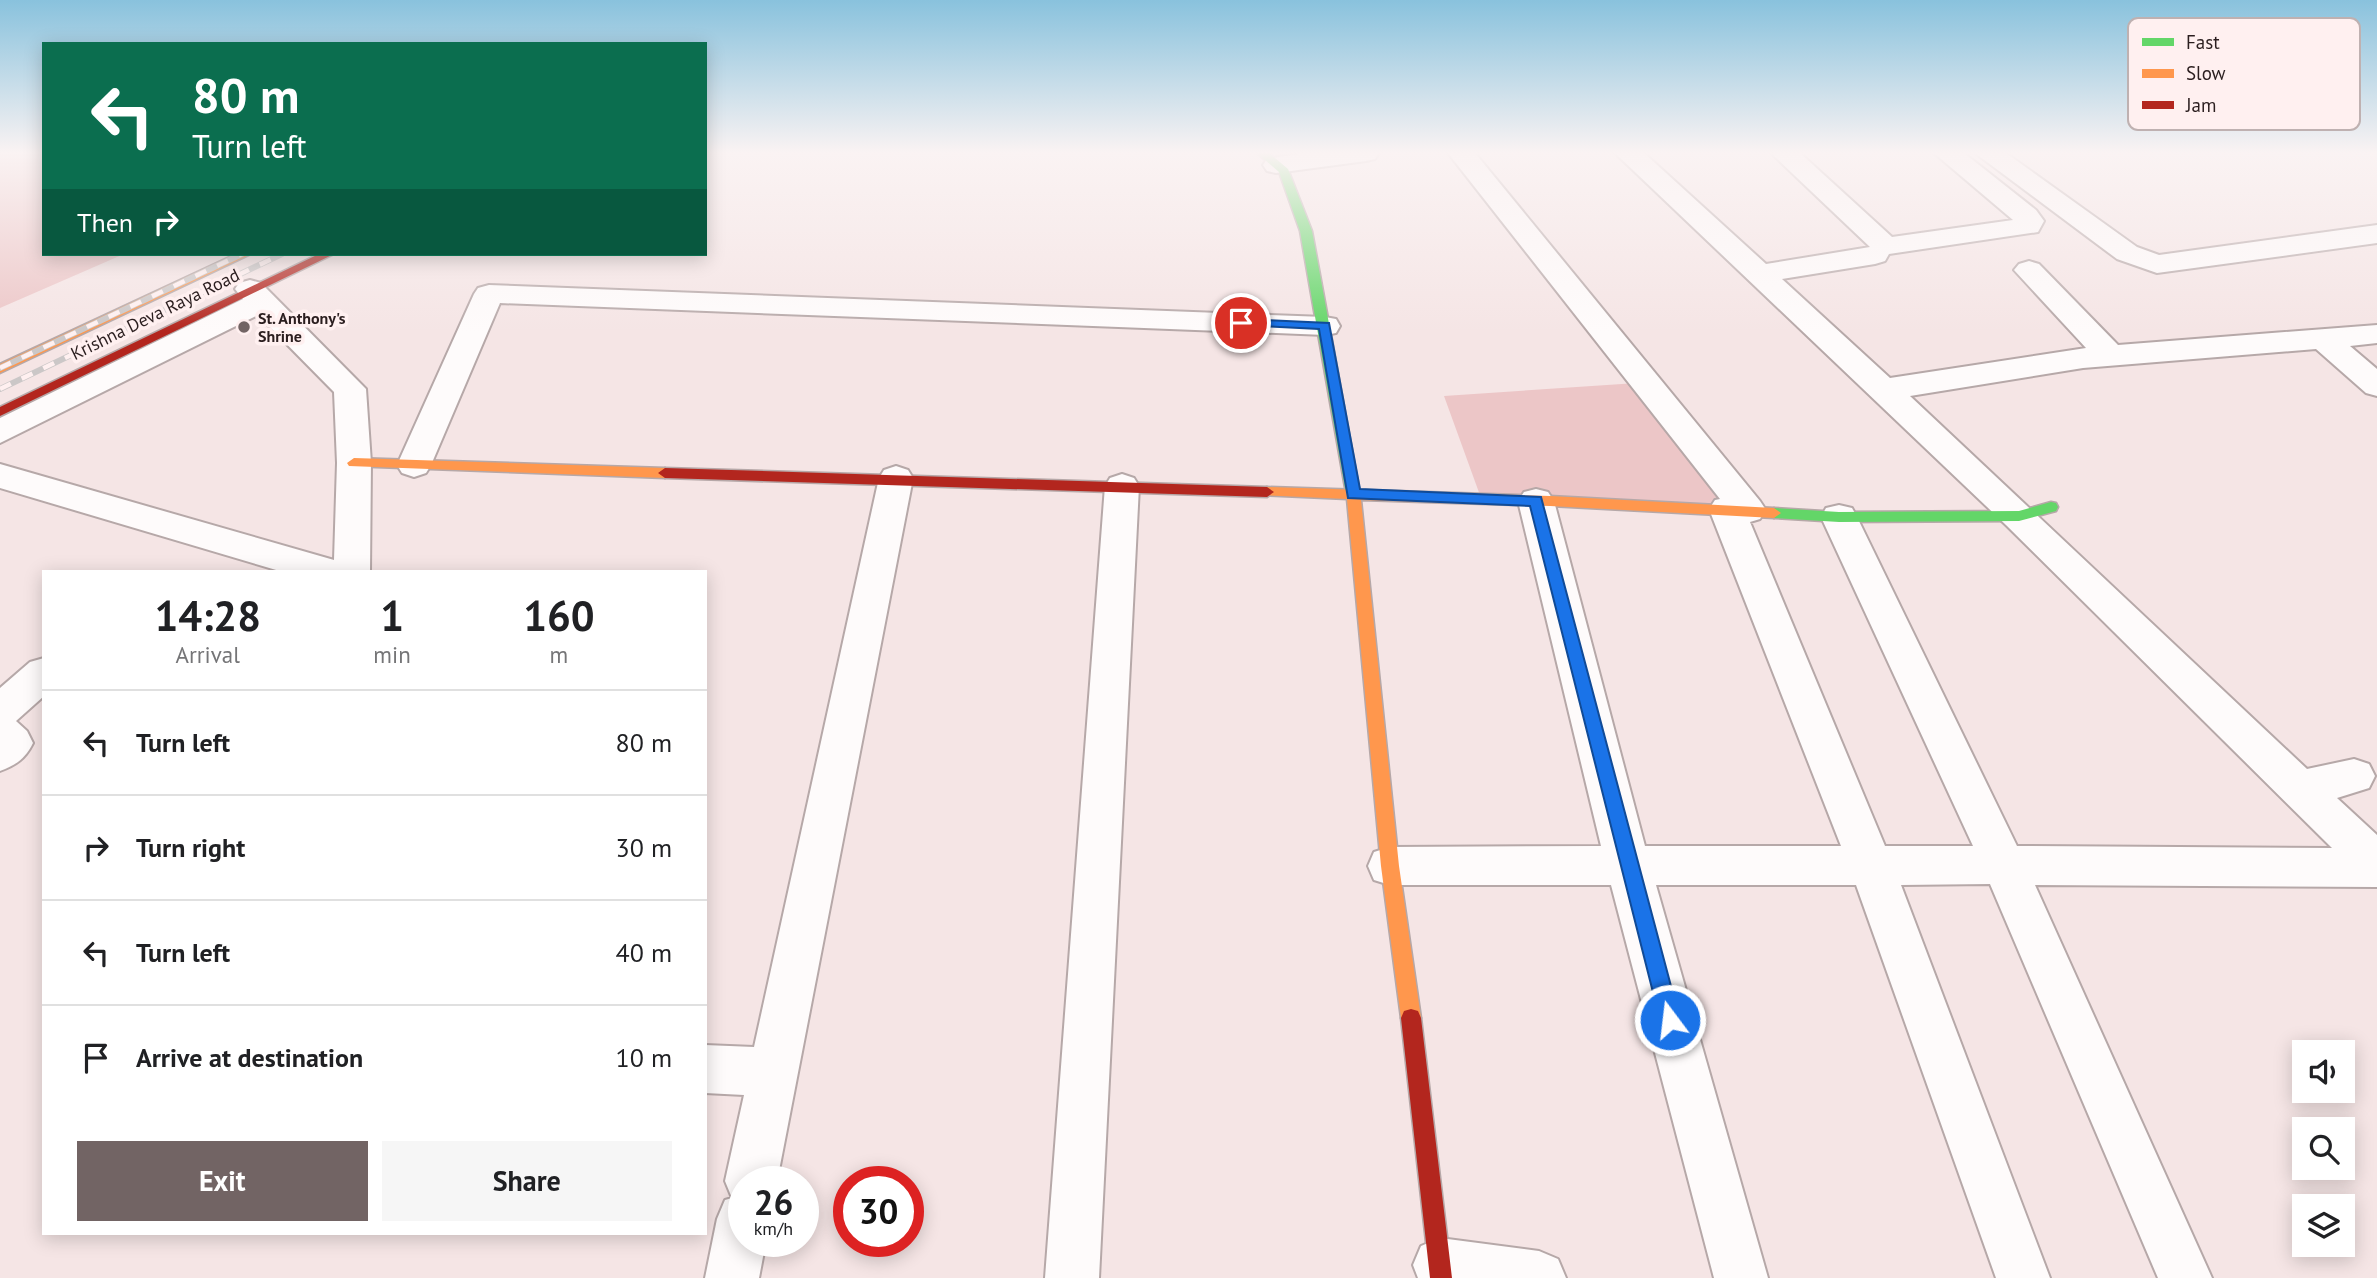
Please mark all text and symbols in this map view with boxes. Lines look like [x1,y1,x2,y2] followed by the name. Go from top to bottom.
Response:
[2128,18,2360,130] legend
[2186,30,2220,54] text: Fast
[2186,61,2226,85] text: Slow
[192,63,299,127] text: 80 m
[77,70,168,161] icon: left
[2185,93,2216,117] text: Jam
[192,125,307,167] text: Turn left
[147,203,185,241] icon: right
[77,206,133,239] text: Then
[67,263,243,365] street label: Krishna Deva Raya Road
[1211,293,1271,353] pin
[1222,304,1260,342] icon: arrive
[258,308,346,346] place label: St. Anthony's Shrine
[236,319,252,335] marker: St. Anthony's Shrine
[154,588,261,643] text: 14:28
[380,588,404,643] text: 1
[523,588,595,643] text: 160
[175,640,240,669] text: Arrival
[373,640,411,669] text: min
[550,640,568,669] text: m
[77,724,115,762] icon: left
[136,726,230,759] text: Turn left
[616,726,672,759] text: 80 m
[77,829,115,867] icon: right
[136,831,245,864] text: Turn right
[616,831,672,864] text: 30 m
[77,934,115,972] icon: left
[136,936,230,969] text: Turn left
[616,936,672,969] text: 40 m
[1633,983,1707,1057] position arrow
[77,1039,115,1077] icon: arrive
[2292,1040,2355,1257] map controls
[2292,1040,2355,1103] button: sound
[136,1041,363,1074] text: Arrive at destination
[616,1041,672,1074] text: 10 m
[2292,1117,2355,1180] button: search
[77,1141,368,1221] button: Exit
[382,1141,672,1221] button: Share
[833,1166,924,1257] speed limit sign: 30
[754,1179,793,1225] text: 26
[2292,1194,2355,1257] button: layers
[754,1217,793,1240] text: km/h

